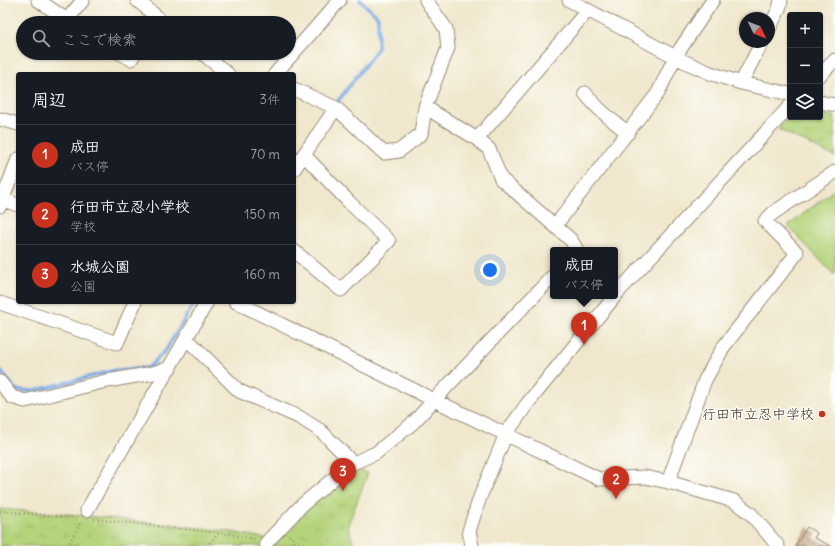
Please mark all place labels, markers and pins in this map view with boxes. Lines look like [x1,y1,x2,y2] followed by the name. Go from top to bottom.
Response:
[571,312,597,345] pin: 1
[702,405,814,423] place label: 行田市立忍中学校
[817,409,827,419] marker: 行田市立忍中学校
[330,458,356,491] pin: 3
[603,466,629,499] pin: 2

